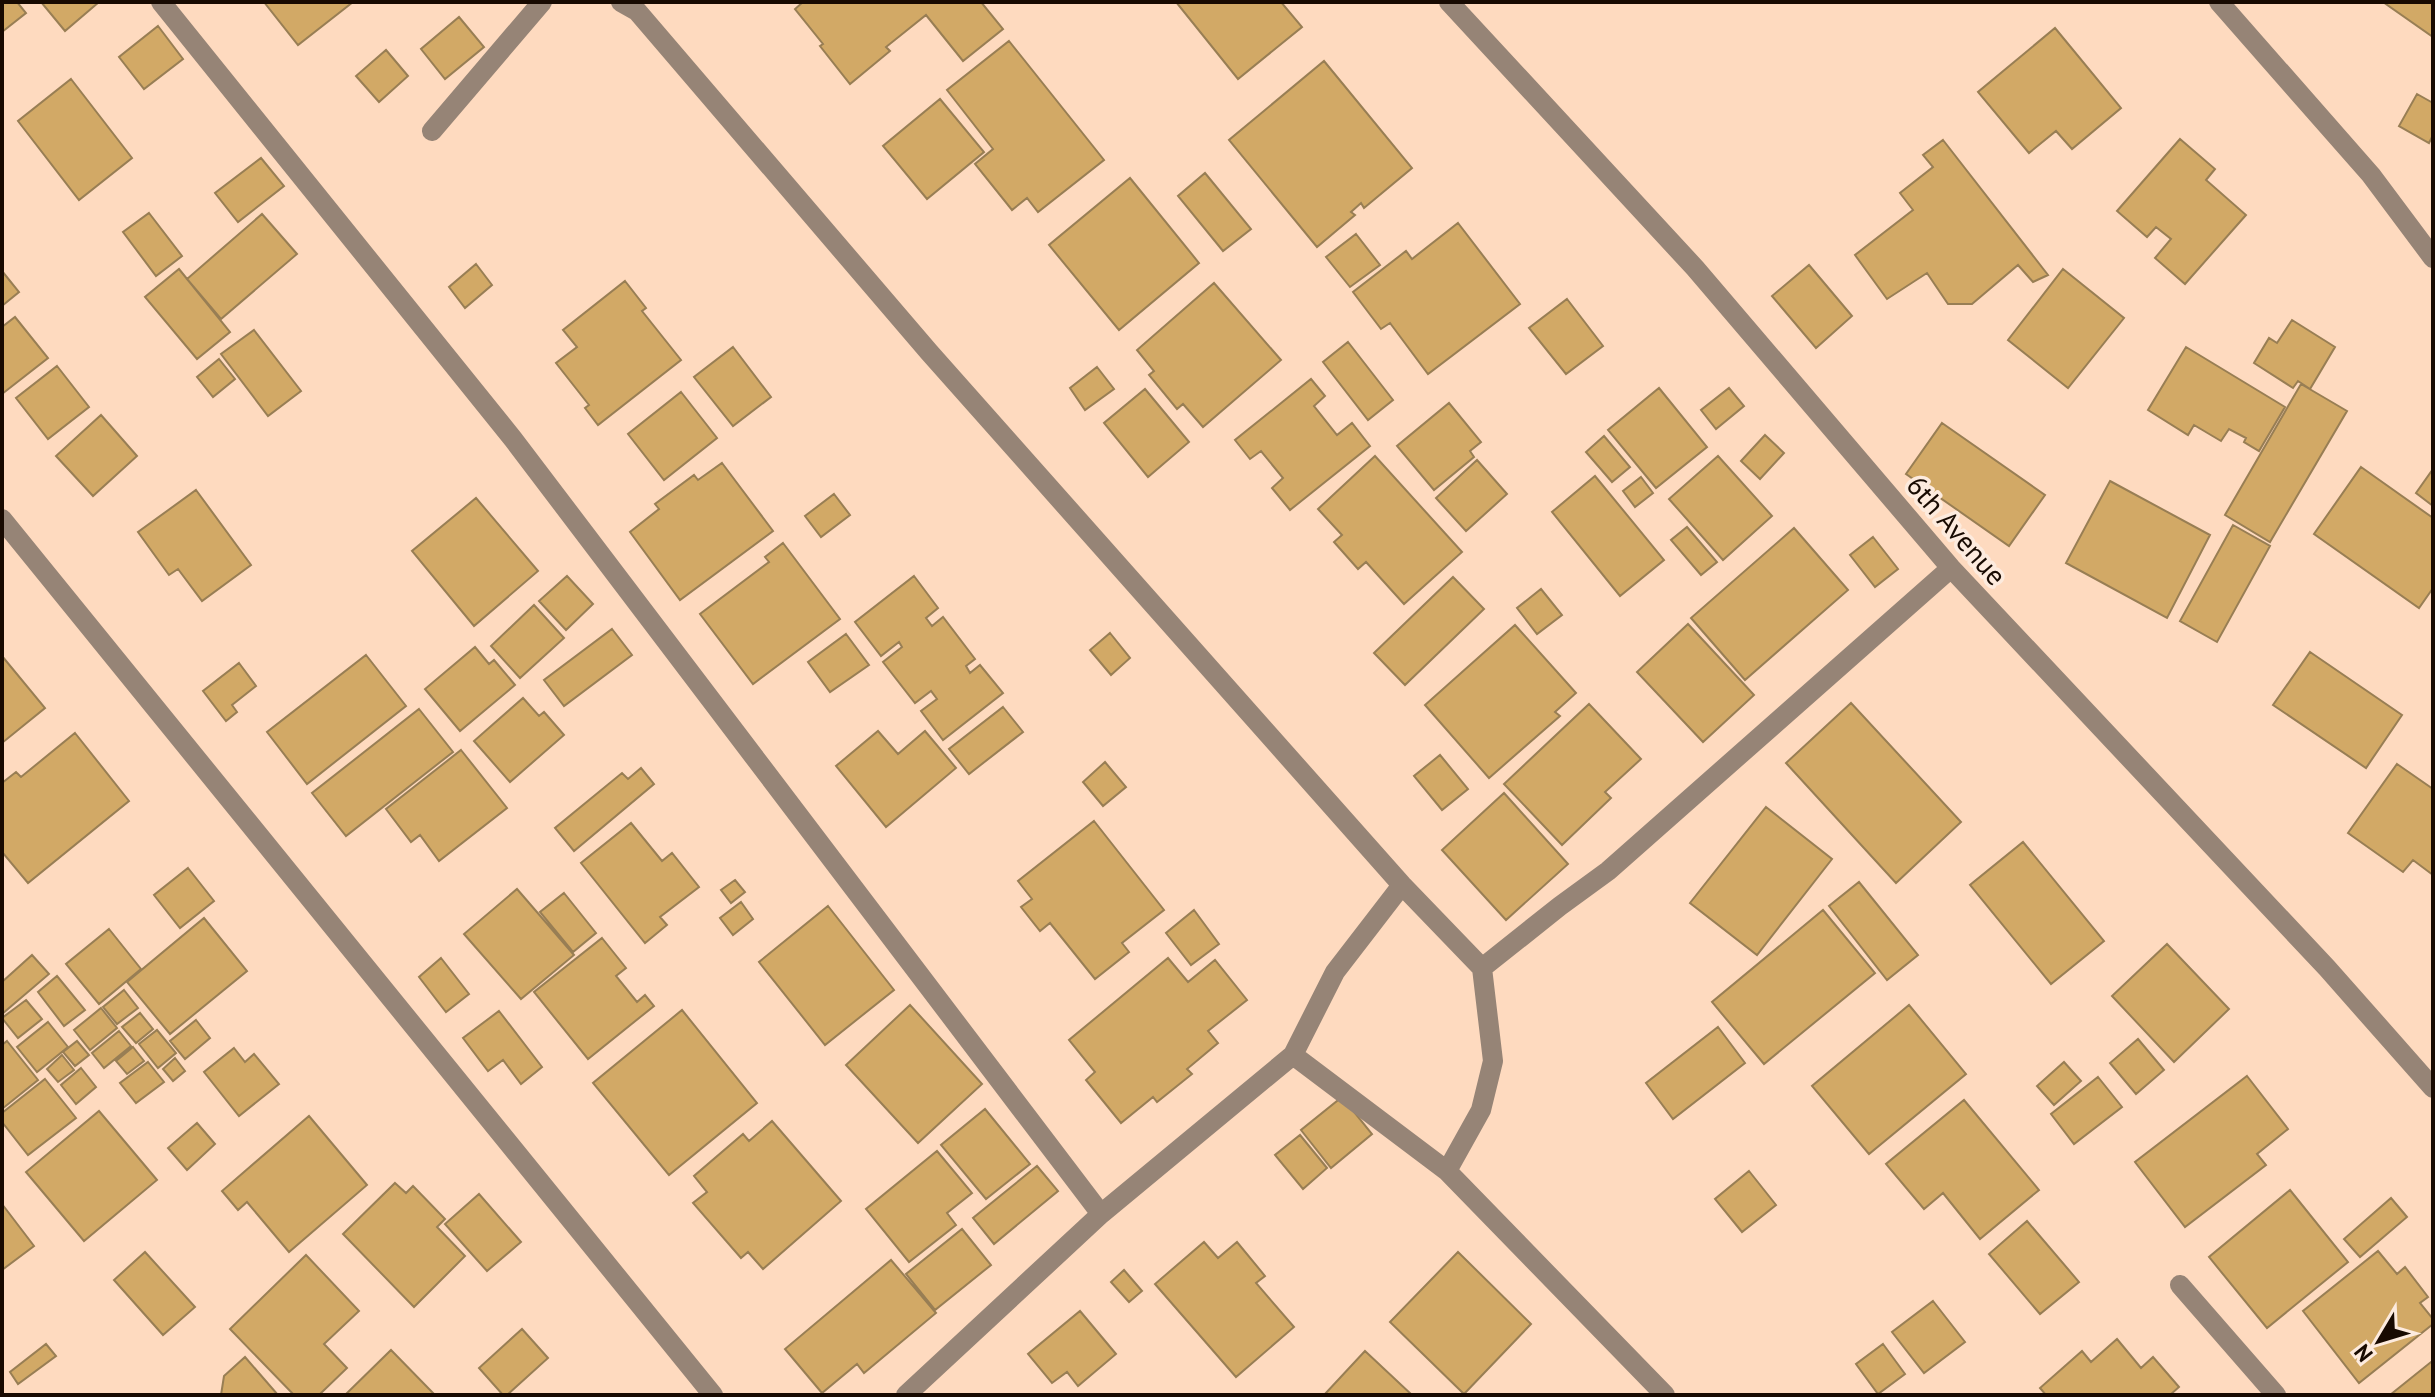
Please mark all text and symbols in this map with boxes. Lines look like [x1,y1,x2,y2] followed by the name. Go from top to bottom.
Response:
[1899,467,2015,593] street label: 6th Avenue
[2339,1301,2419,1381] north arrow
[2348,1339,2379,1368] text: N

